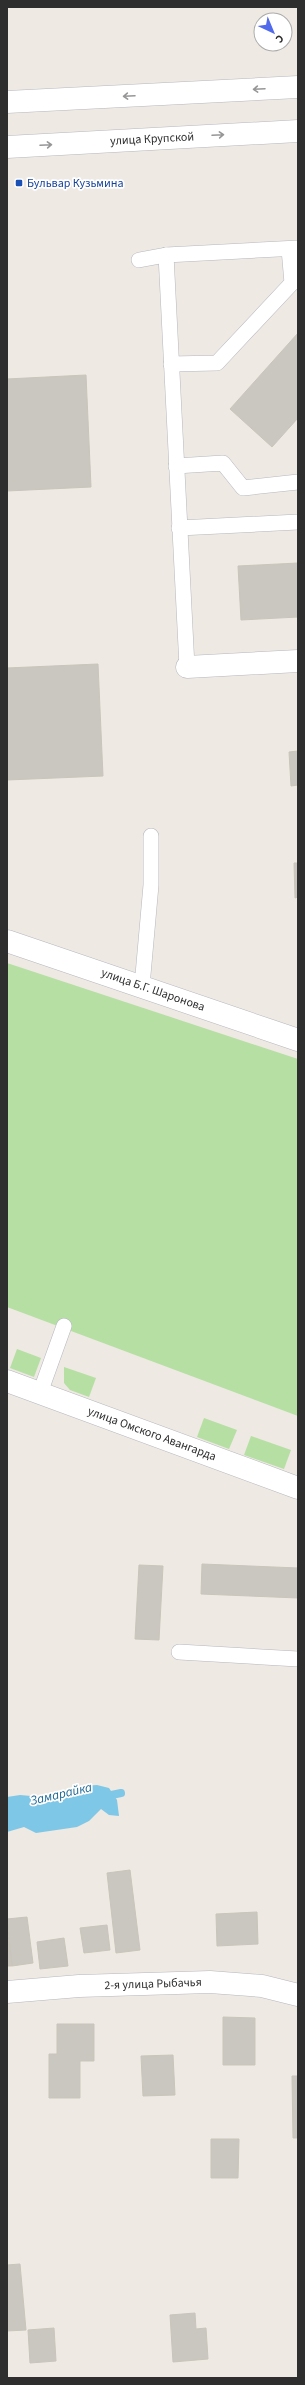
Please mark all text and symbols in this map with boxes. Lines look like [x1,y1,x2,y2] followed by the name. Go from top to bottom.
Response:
[253,12,293,52] north arrow
[272,31,287,47] text: С
[253,86,266,93] one-way arrow
[123,92,136,99] one-way arrow
[110,128,194,150] street label: улица Крупской
[211,131,224,139] one-way arrow
[39,141,52,148] one-way arrow
[27,175,124,192] place label: Бульвар Кузьмина
[14,178,24,188] marker: Бульвар Кузьмина
[99,964,207,1016] street label: улица Б.Г. Шаронова
[85,1403,219,1465] street label: улица Омского Авангарда
[28,1778,94,1810] water label: Замарайка
[104,1974,202,1994] street label: 2-я улица Рыбачья

